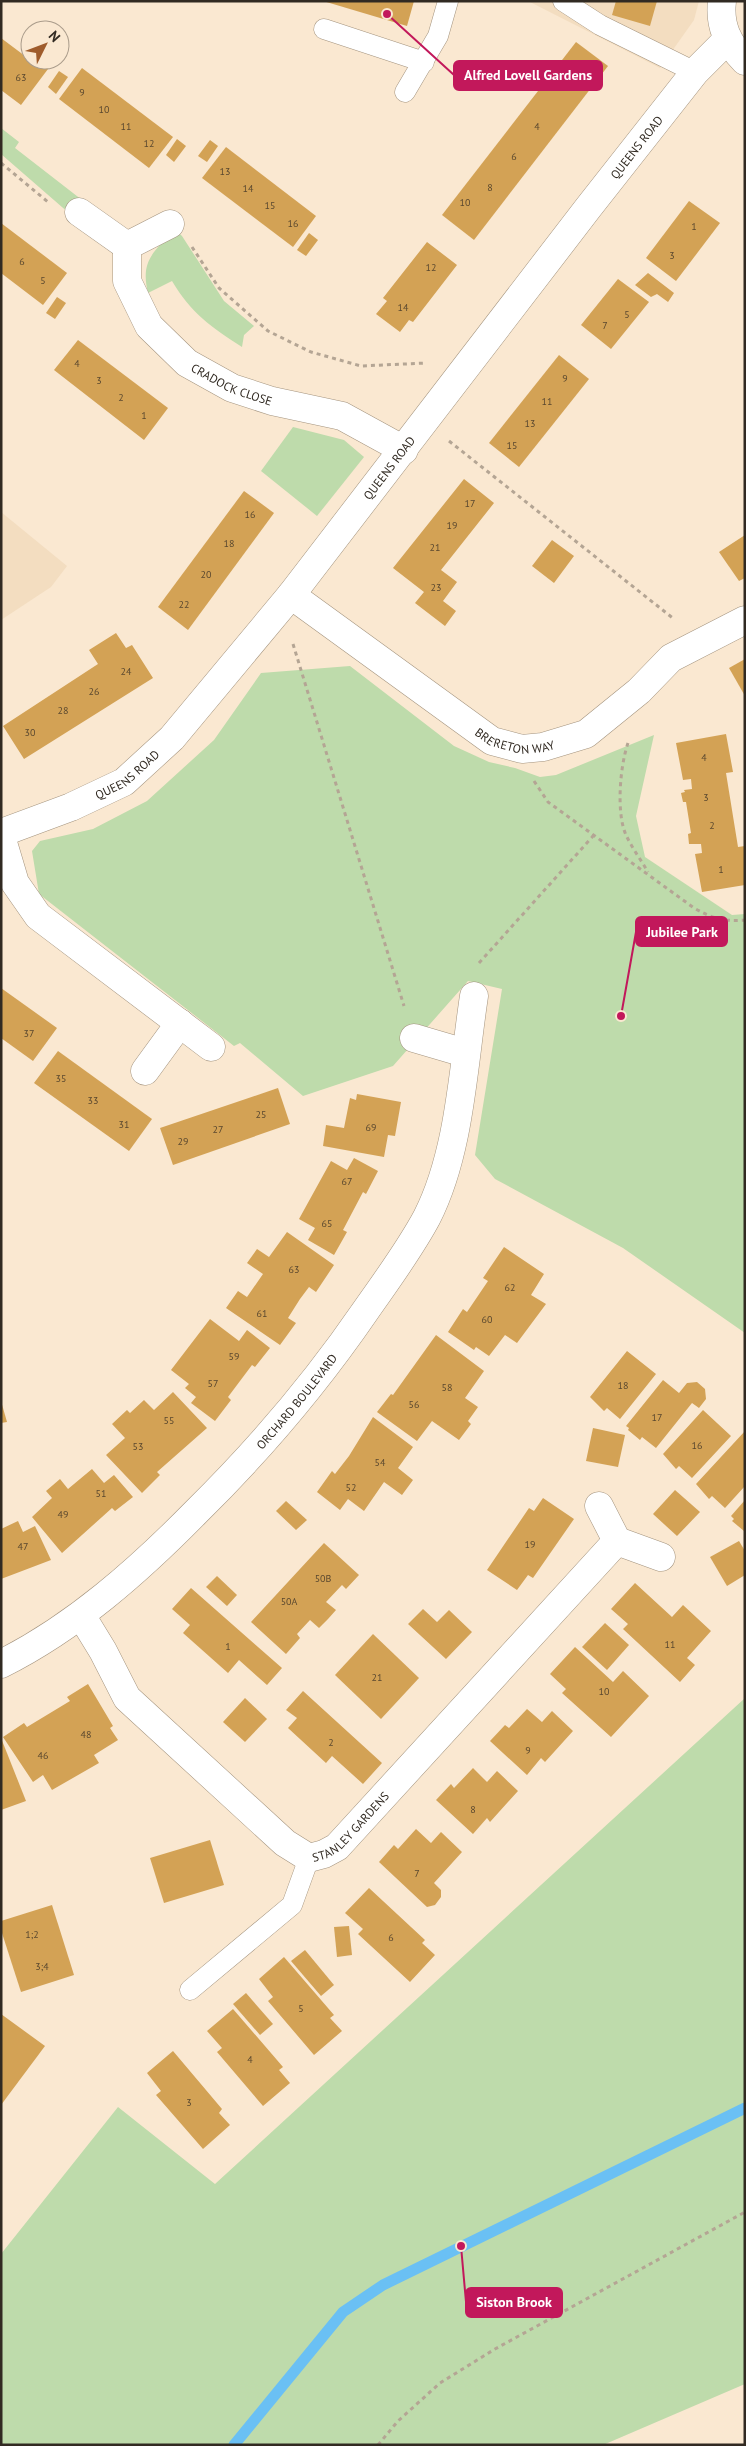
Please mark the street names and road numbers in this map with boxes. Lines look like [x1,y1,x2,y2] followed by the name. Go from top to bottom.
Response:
[607,112,666,181] street label: QUEENS ROAD
[189,360,274,408] street label: CRADOCK CLOSE
[360,433,418,502] street label: QUEENS ROAD
[473,724,556,757] street label: BRERETON WAY
[93,746,162,802] street label: QUEENS ROAD
[253,1350,340,1452] street label: ORCHARD BOULEVARD
[310,1788,392,1864] street label: STANLEY GARDENS

